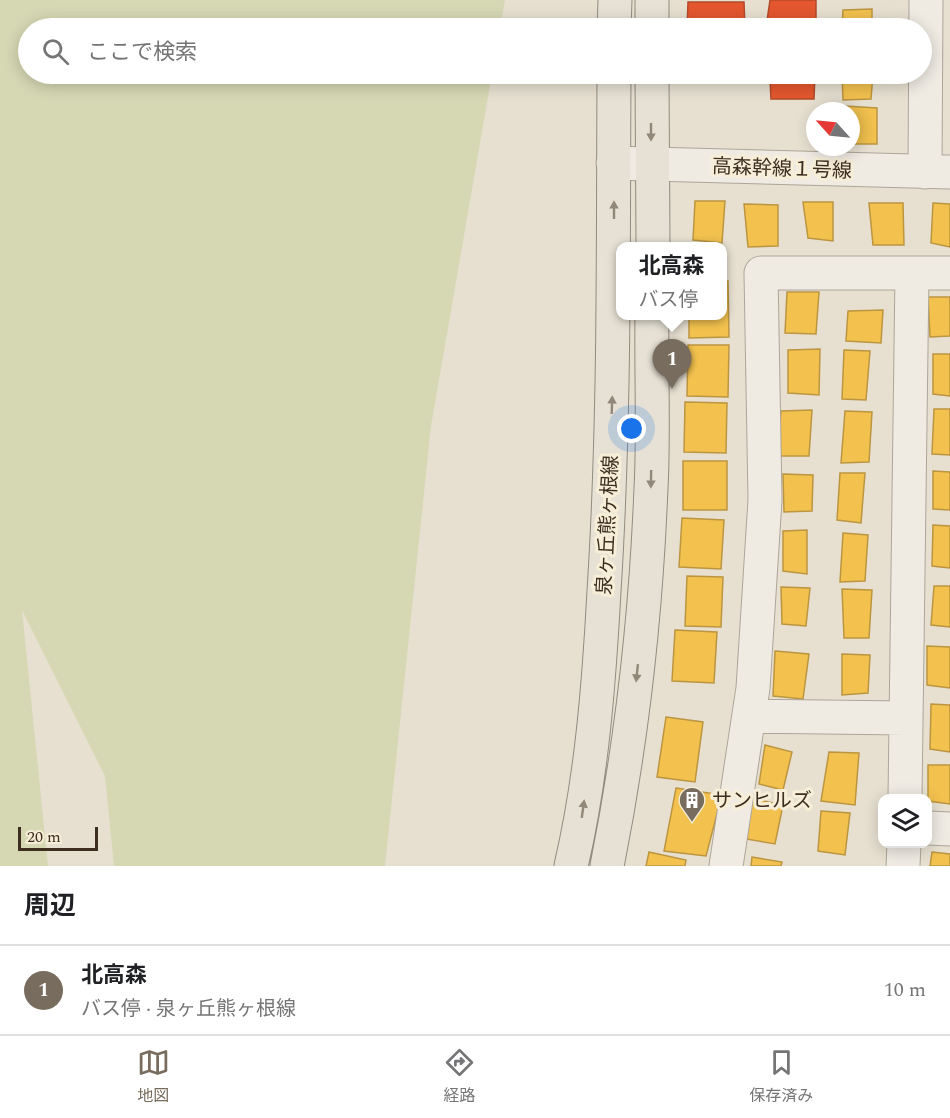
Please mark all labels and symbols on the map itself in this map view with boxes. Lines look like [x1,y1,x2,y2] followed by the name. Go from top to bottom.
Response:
[806,102,860,156] north arrow
[646,122,656,141] one-way arrow
[711,152,852,186] street label: 高森幹線１号線
[609,201,619,220] one-way arrow
[652,340,692,389] pin: 1
[607,396,617,415] one-way arrow
[617,414,646,443] your location
[589,454,627,596] street label: 泉ヶ丘熊ヶ根線
[646,469,656,488] one-way arrow
[632,664,642,683] one-way arrow
[677,785,707,823] building icon: サンヒルズ
[712,786,812,816] place label: サンヒルズ
[578,799,588,818] one-way arrow
[18,824,98,852] scale bar

